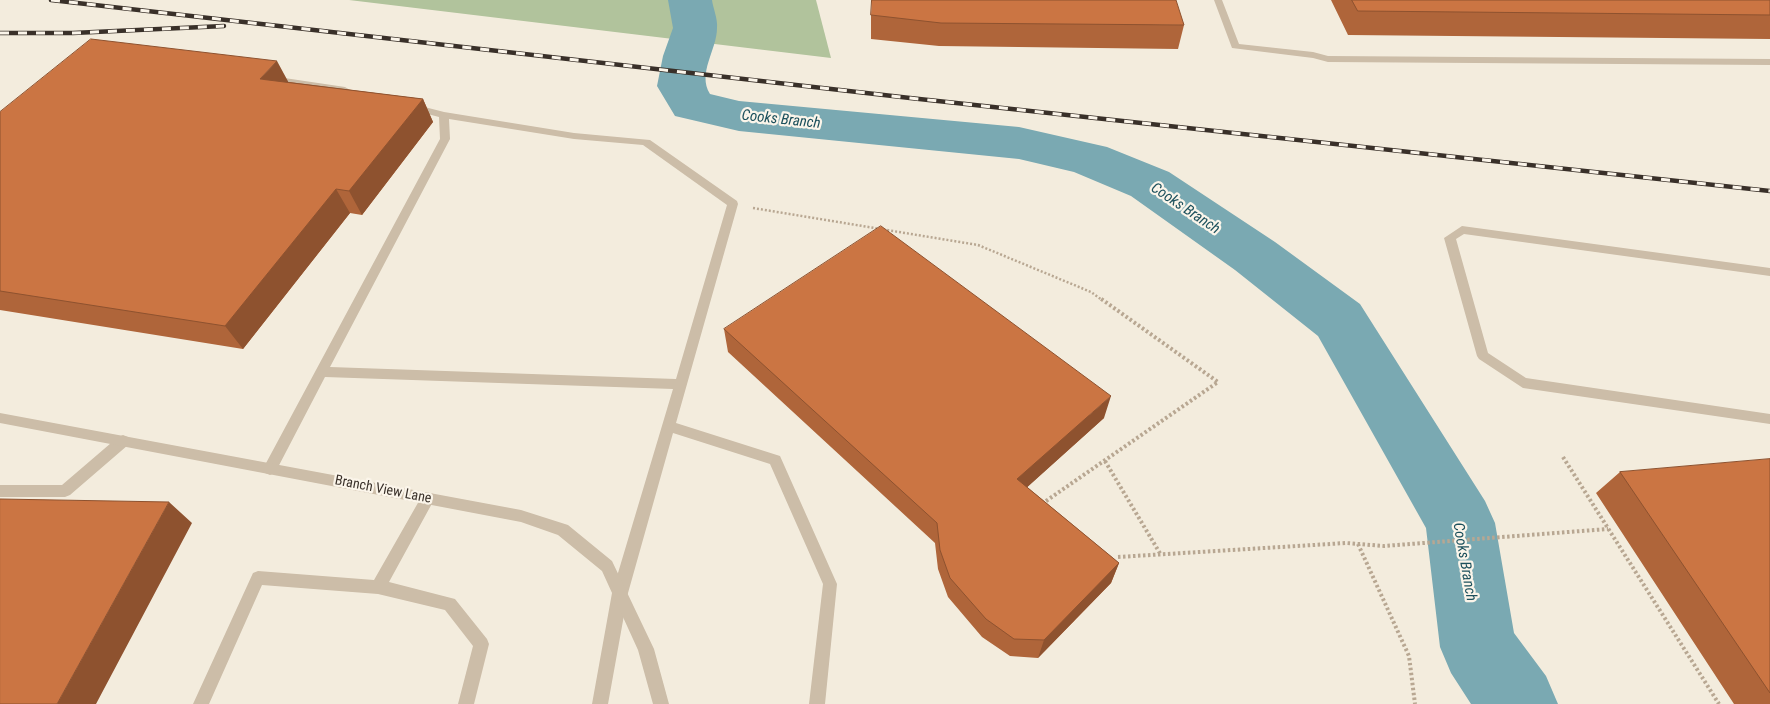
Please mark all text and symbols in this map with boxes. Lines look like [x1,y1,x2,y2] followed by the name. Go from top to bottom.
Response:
[741,107,821,133] water label: Cooks Branch
[1147,179,1223,239] water label: Cooks Branch
[333,472,433,508] street label: Branch View Lane
[1448,521,1480,603] water label: Cooks Branch

